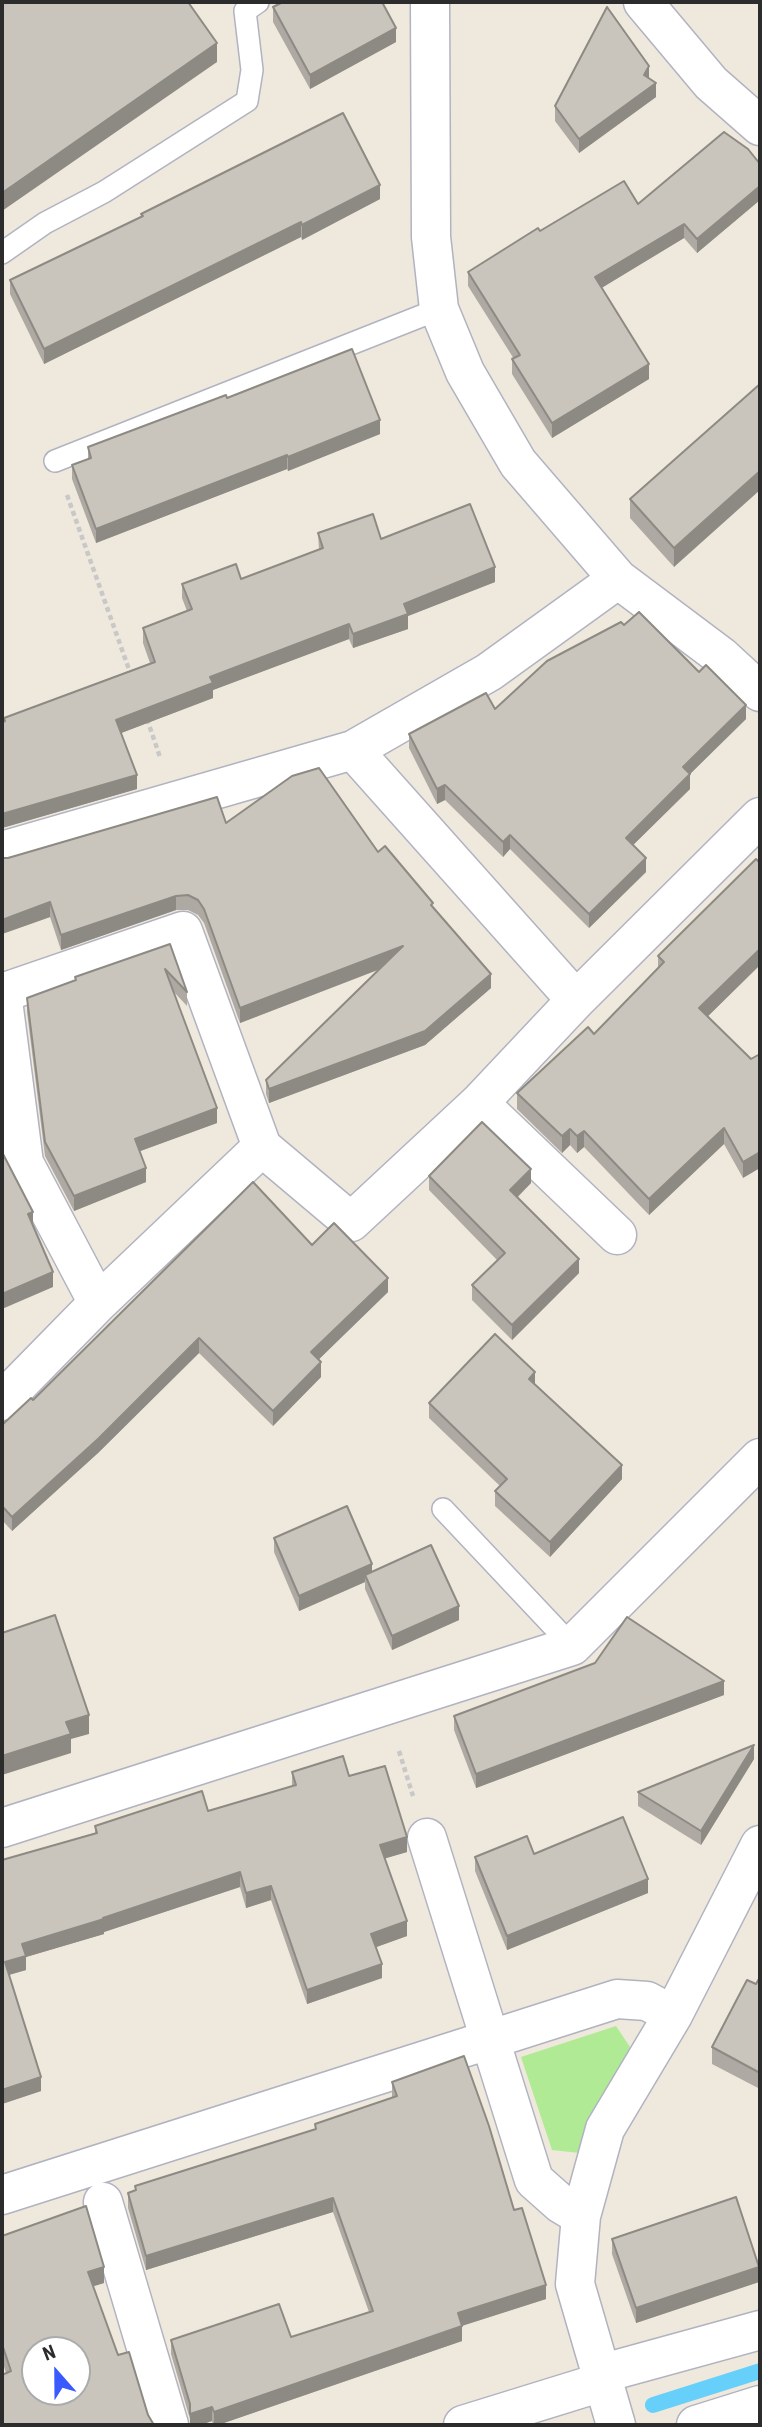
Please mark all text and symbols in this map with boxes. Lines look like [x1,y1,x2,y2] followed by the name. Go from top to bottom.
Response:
[21,2336,91,2406] north arrow
[39,2340,59,2366] text: N

